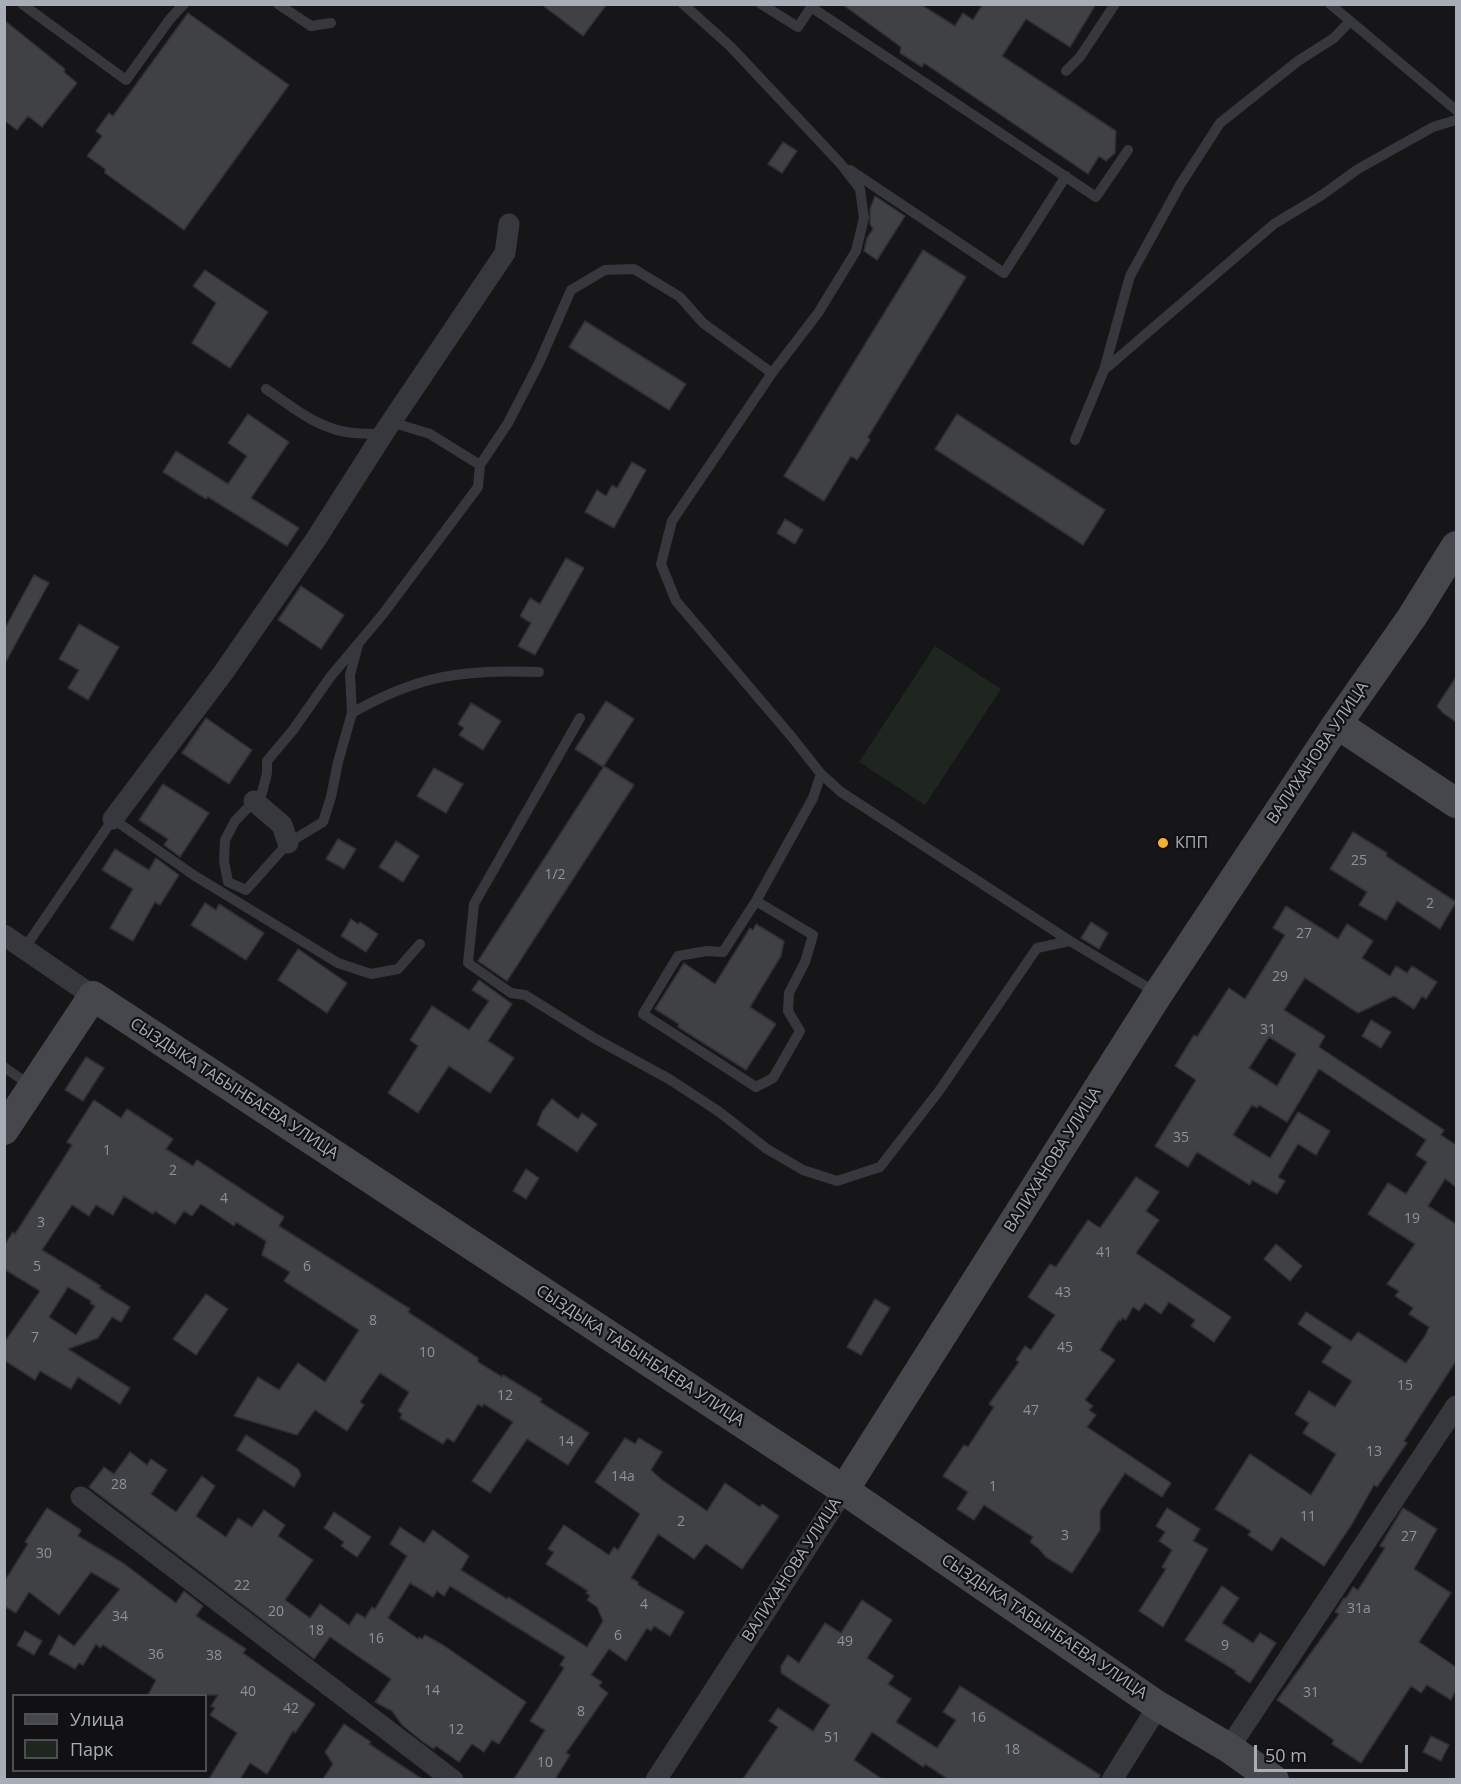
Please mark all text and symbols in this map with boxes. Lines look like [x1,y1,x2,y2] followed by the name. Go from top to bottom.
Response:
[1263,678,1373,828] street label: ВАЛИХАНОВА УЛИЦА
[1175,833,1208,853] place label: КПП
[1156,836,1170,850] marker: КПП
[1351,853,1367,869] house number: 25
[544,867,566,883] house number: 1/2
[1426,896,1434,912] house number: 2
[1296,926,1312,942] house number: 27
[1272,969,1288,985] house number: 29
[126,1014,342,1164] street label: СЫЗДЫКА ТАБЫНБАЕВА УЛИЦА
[1260,1022,1276,1038] house number: 31
[1001,1084,1105,1236] street label: ВАЛИХАНОВА УЛИЦА
[1173,1130,1189,1146] house number: 35
[103,1143,111,1159] house number: 1
[169,1163,177,1179] house number: 2
[220,1191,228,1207] house number: 4
[1404,1211,1420,1227] house number: 19
[37,1215,45,1231] house number: 3
[1096,1245,1112,1261] house number: 41
[33,1259,41,1275] house number: 5
[303,1259,311,1275] house number: 6
[532,1281,748,1431] street label: СЫЗДЫКА ТАБЫНБАЕВА УЛИЦА
[1055,1285,1071,1301] house number: 43
[369,1313,377,1329] house number: 8
[31,1330,39,1346] house number: 7
[1057,1340,1073,1356] house number: 45
[419,1345,435,1361] house number: 10
[1397,1378,1413,1394] house number: 15
[497,1388,513,1404] house number: 12
[1023,1403,1039,1419] house number: 47
[558,1434,574,1450] house number: 14
[1366,1444,1382,1460] house number: 13
[611,1469,635,1485] house number: 14а
[111,1477,127,1493] house number: 28
[989,1479,997,1495] house number: 1
[738,1495,846,1645] street label: ВАЛИХАНОВА УЛИЦА
[1300,1509,1316,1525] house number: 11
[677,1514,685,1530] house number: 2
[1061,1528,1069,1544] house number: 3
[1401,1529,1417,1545] house number: 27
[36,1546,52,1562] house number: 30
[937,1551,1151,1703] street label: СЫЗДЫКА ТАБЫНБАЕВА УЛИЦА
[234,1578,250,1594] house number: 22
[640,1597,648,1613] house number: 4
[1347,1601,1371,1617] house number: 31а
[268,1604,284,1620] house number: 20
[112,1609,128,1625] house number: 34
[308,1623,324,1639] house number: 18
[614,1628,622,1644] house number: 6
[368,1631,384,1647] house number: 16
[837,1634,853,1650] house number: 49
[1221,1638,1229,1654] house number: 9
[148,1647,164,1663] house number: 36
[206,1648,222,1664] house number: 38
[424,1683,440,1699] house number: 14
[240,1684,256,1700] house number: 40
[1303,1685,1319,1701] house number: 31
[12,1694,207,1772] legend
[283,1701,299,1717] house number: 42
[577,1704,585,1720] house number: 8
[70,1707,124,1731] text: Улица
[970,1710,986,1726] house number: 16
[448,1722,464,1738] house number: 12
[824,1730,840,1746] house number: 51
[1257,1733,1412,1771] scale bar
[70,1737,113,1761] text: Парк
[1004,1742,1020,1758] house number: 18
[1265,1743,1307,1767] text: 50 m
[537,1755,553,1771] house number: 10

